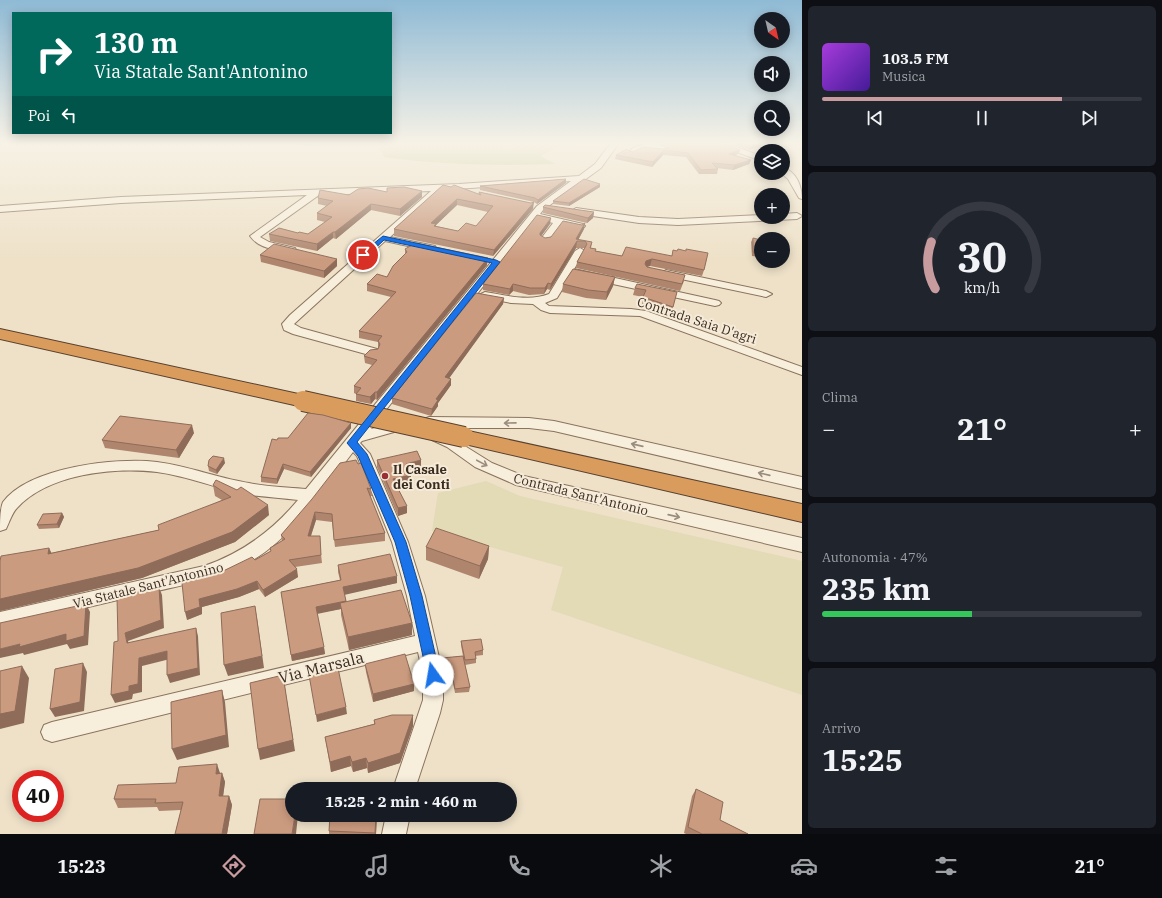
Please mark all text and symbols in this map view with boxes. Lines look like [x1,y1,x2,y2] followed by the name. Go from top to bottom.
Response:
[754,12,790,48] north arrow
[754,12,790,268] map controls
[94,24,178,61] text: 130 m
[28,28,80,80] icon: right
[882,49,949,68] text: 103.5 FM
[754,56,790,92] button: sound
[94,60,308,83] text: Via Statale Sant'Antonino
[882,68,926,85] text: Musica
[754,100,790,136] button: search
[58,104,80,126] icon: left
[28,106,50,125] text: Poi
[864,107,886,129] icon: previous
[971,107,993,129] icon: pause
[1078,107,1100,129] icon: next
[754,144,790,180] button: layers
[754,188,790,224] button: +
[957,229,1007,283] text: 30
[754,232,790,268] button: −
[346,238,380,272] pin
[352,244,374,266] icon: arrive
[964,278,1000,297] text: km/h
[635,293,759,348] street label: Contrada Saia D'agri
[822,389,858,406] text: Clima
[957,409,1007,448] text: 21°
[822,414,835,443] text: −
[1129,414,1142,443] text: +
[504,419,517,427] one-way arrow
[631,441,644,449] one-way arrow
[476,460,488,468] one-way arrow
[393,461,451,493] place label: Il Casale dei Conti
[512,470,650,519] street label: Contrada Sant'Antonio
[758,470,771,478] one-way arrow
[380,471,390,481] marker: Il Casale dei Conti
[667,512,680,520] one-way arrow
[822,549,928,566] text: Autonomia · 47%
[71,559,225,612] street label: Via Statale Sant'Antonino
[822,569,931,608] text: 235 km
[276,647,366,687] street label: Via Marsala
[412,654,454,696] position arrow
[822,720,861,737] text: Arrivo
[822,740,903,779] text: 15:25
[12,770,64,822] speed limit sign: 40
[325,792,477,811] text: 15:25 · 2 min · 460 m
[220,852,248,880] icon: directions
[363,852,391,880] icon: music
[505,852,533,880] icon: phone
[647,852,675,880] icon: climate
[790,852,818,880] icon: car
[932,852,960,880] icon: filters
[57,855,106,878] text: 15:23
[1075,855,1105,878] text: 21°

